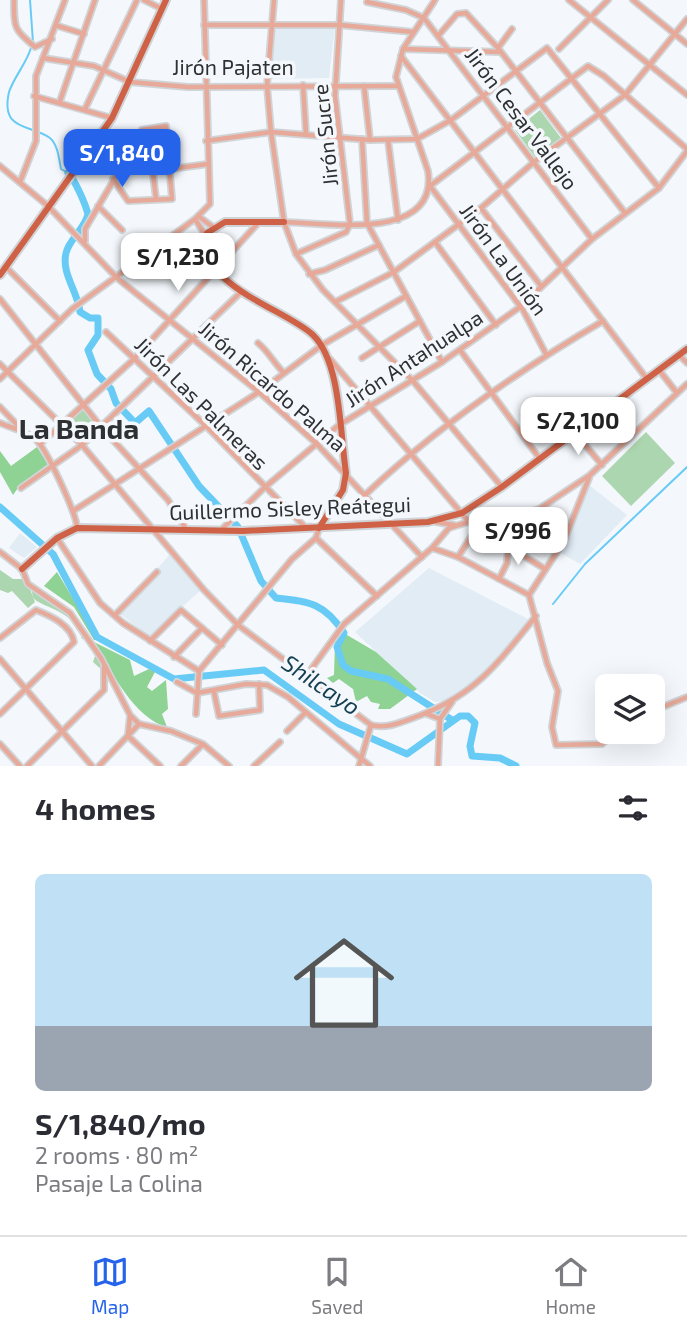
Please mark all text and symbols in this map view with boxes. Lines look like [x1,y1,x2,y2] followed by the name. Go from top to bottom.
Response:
[460,42,584,195] street label: Jirón Cesar Vallejo
[172,54,294,80] street label: Jirón Pajaten
[307,83,342,188] street label: Jirón Sucre
[57,130,187,189] pin: S/1,840
[80,138,164,166] text: S/1,840
[455,198,553,320] street label: Jirón La Unión
[113,233,243,293] pin: S/1,230
[137,242,219,270] text: S/1,230
[340,304,487,412] street label: Jirón Antahualpa
[195,315,351,456] street label: Jirón Ricardo Palma
[131,331,274,474] street label: Jirón Las Palmeras
[513,398,643,457] pin: S/2,100
[537,406,619,434] text: S/2,100
[19,411,139,445] district label: La Banda
[169,491,411,524] street label: Guillermo Sisley Reátegui
[469,508,567,567] pin: S/996
[485,516,551,544] text: S/996
[277,648,366,720] water label: Shilcayo
[595,674,665,744] map controls
[595,674,665,744] button: layers
[614,789,652,827] icon: filters
[35,790,156,826] text: 4 homes
[281,920,407,1046] icon: home
[35,1105,206,1141] text: S/1,840/mo
[35,1141,198,1169] text: 2 rooms · 80 m²
[35,1169,203,1197] text: Pasaje La Colina
[91,1253,129,1318] tab: Map
[311,1253,363,1318] tab: Saved
[546,1253,596,1318] tab: Home

